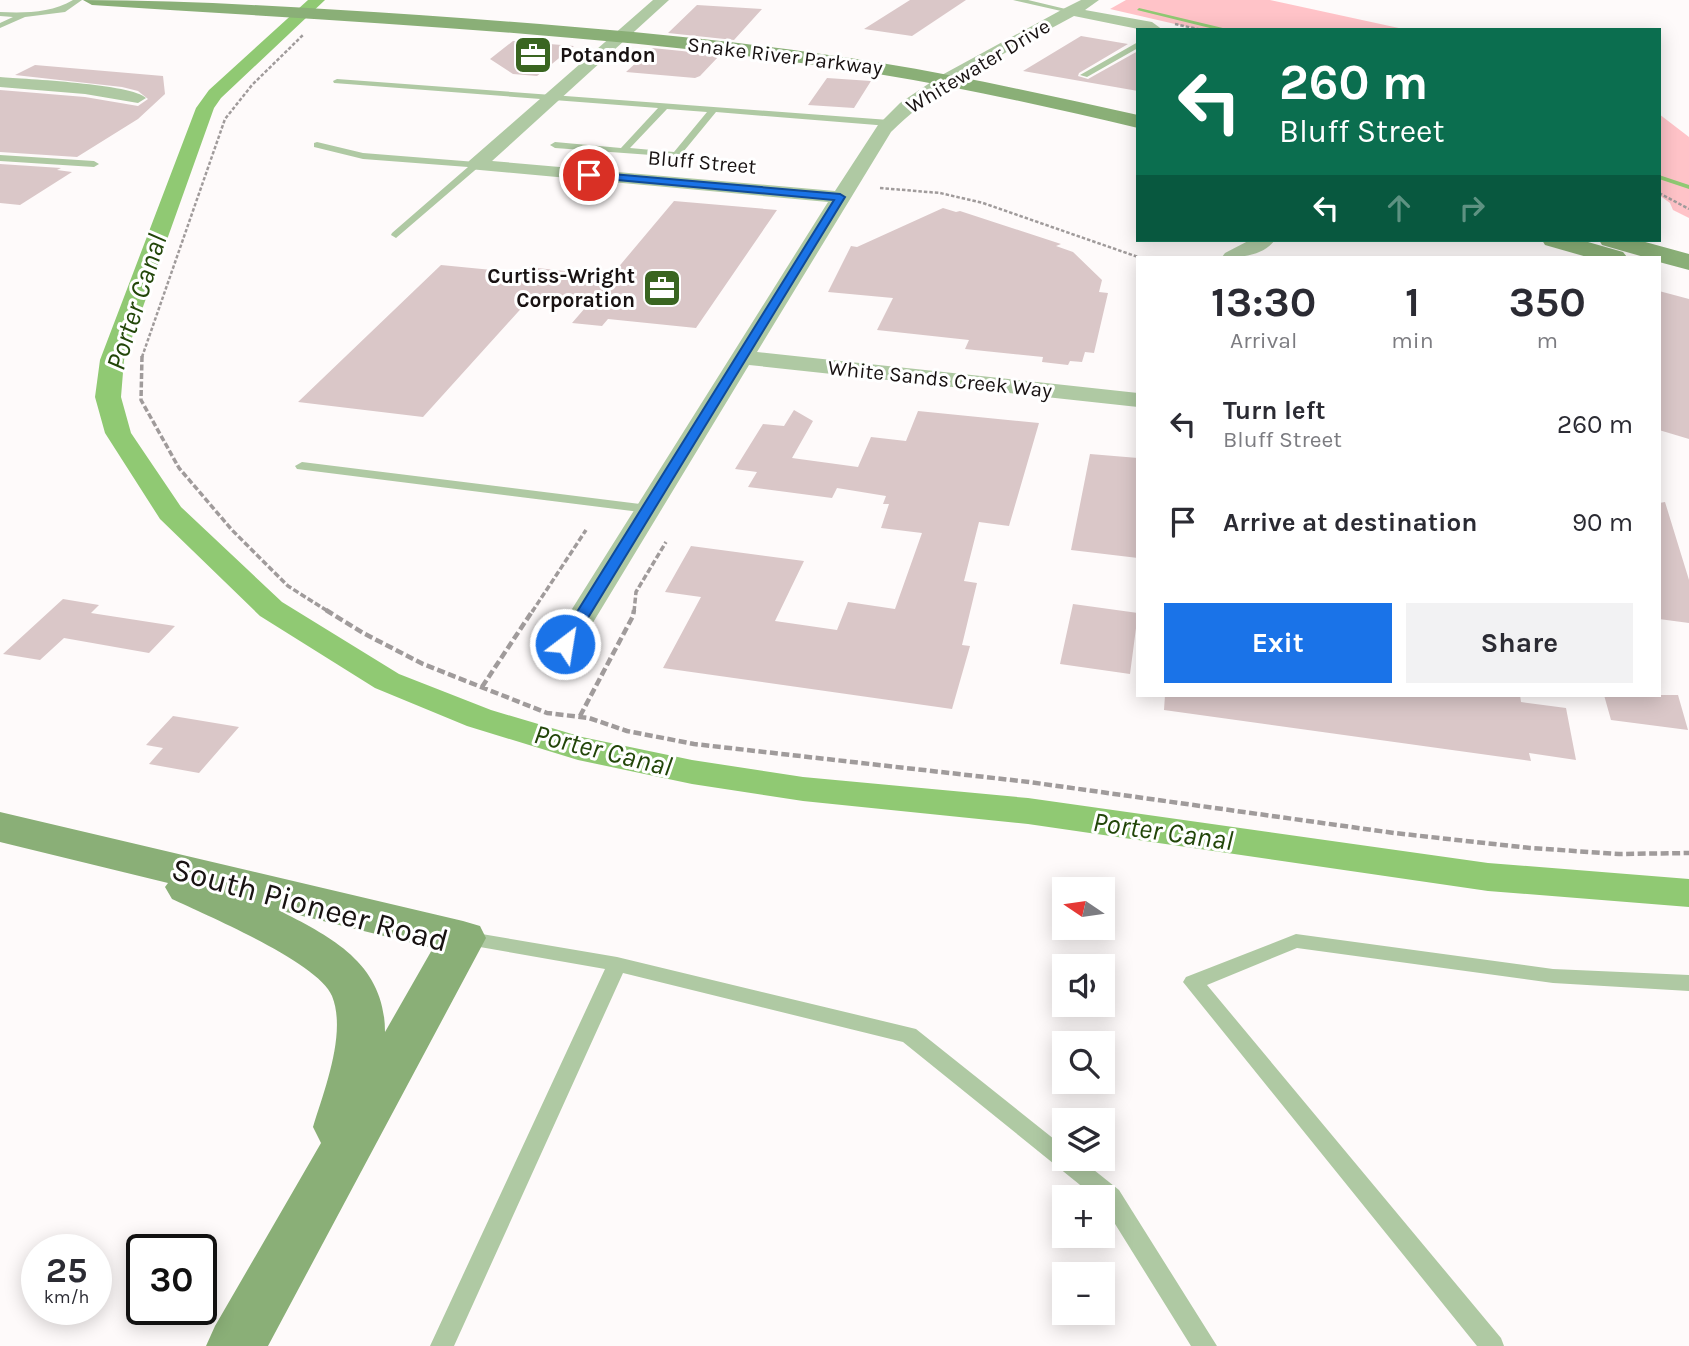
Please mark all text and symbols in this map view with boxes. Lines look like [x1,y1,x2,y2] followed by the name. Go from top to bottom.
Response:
[902,14,1054,118] street label: Whitewater Drive
[686,32,884,80] street label: Snake River Parkway
[512,34,554,76] office icon: Potandon
[560,43,656,67] place label: Potandon
[1279,54,1428,111] text: 260 m
[1164,56,1255,147] icon: left
[1279,113,1445,150] text: Bluff Street
[559,145,619,205] pin
[647,145,757,179] street label: Bluff Street
[570,156,608,194] icon: arrive
[1307,189,1345,227] icon: left
[1380,189,1418,227] icon: ahead
[1453,189,1491,227] icon: right
[98,230,174,374] water label: Porter Canal
[487,264,635,312] place label: Curtiss-Wright Corporation
[641,267,683,309] office icon: Curtiss-Wright Corporation
[1211,277,1316,327] text: 13:30
[1405,277,1420,327] text: 1
[1509,277,1586,327] text: 350
[1230,327,1297,354] text: Arrival
[1391,327,1434,354] text: min
[1537,327,1558,354] text: m
[827,355,1053,403] street label: White Sands Creek Way
[1223,395,1325,426] text: Turn left
[1164,405,1202,443] icon: left
[1557,409,1633,440] text: 260 m
[1223,426,1342,453] text: Bluff Street
[1164,503,1202,541] icon: arrive
[1223,507,1477,538] text: Arrive at destination
[1572,507,1633,538] text: 90 m
[1164,603,1392,683] button: Exit
[1406,603,1633,683] button: Share
[528,607,602,681] position arrow
[530,717,676,783] water label: Porter Canal
[1091,805,1235,857] water label: Porter Canal
[168,850,452,960] street label: South Pioneer Road
[1052,877,1115,940] north arrow
[1052,877,1115,1325] map controls
[1052,954,1115,1017] button: sound
[1052,1031,1115,1094] button: search
[1052,1108,1115,1171] button: layers
[1052,1185,1115,1248] button: +
[126,1234,217,1325] speed limit sign: 30
[46,1250,87,1291] text: 25
[1052,1262,1115,1325] button: −
[44,1286,89,1308] text: km/h

